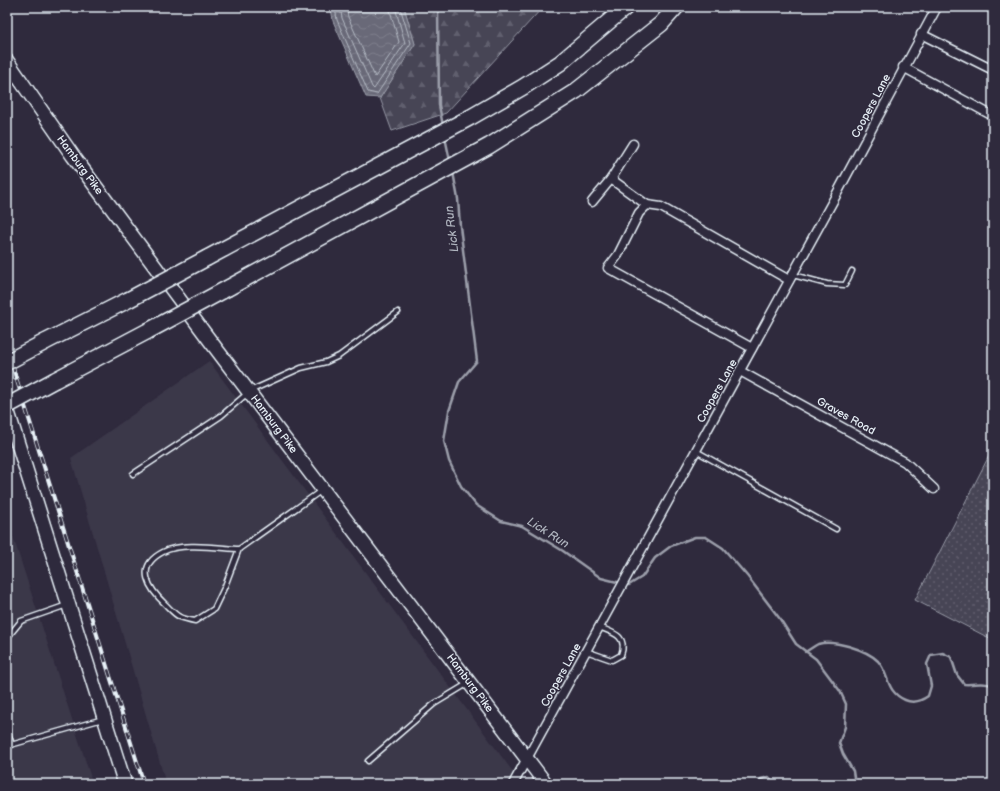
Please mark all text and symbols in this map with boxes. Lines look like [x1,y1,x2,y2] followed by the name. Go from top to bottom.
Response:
[849,71,894,140] street label: Coopers Lane
[54,133,106,198] street label: Hamburg Pike
[442,205,462,253] water label: Lick Run
[694,357,740,425] street label: Coopers Lane
[248,392,301,456] street label: Hamburg Pike
[814,395,878,437] street label: Graves Road
[524,514,572,552] water label: Lick Run
[538,641,584,709] street label: Coopers Lane
[444,651,497,715] street label: Hamburg Pike

